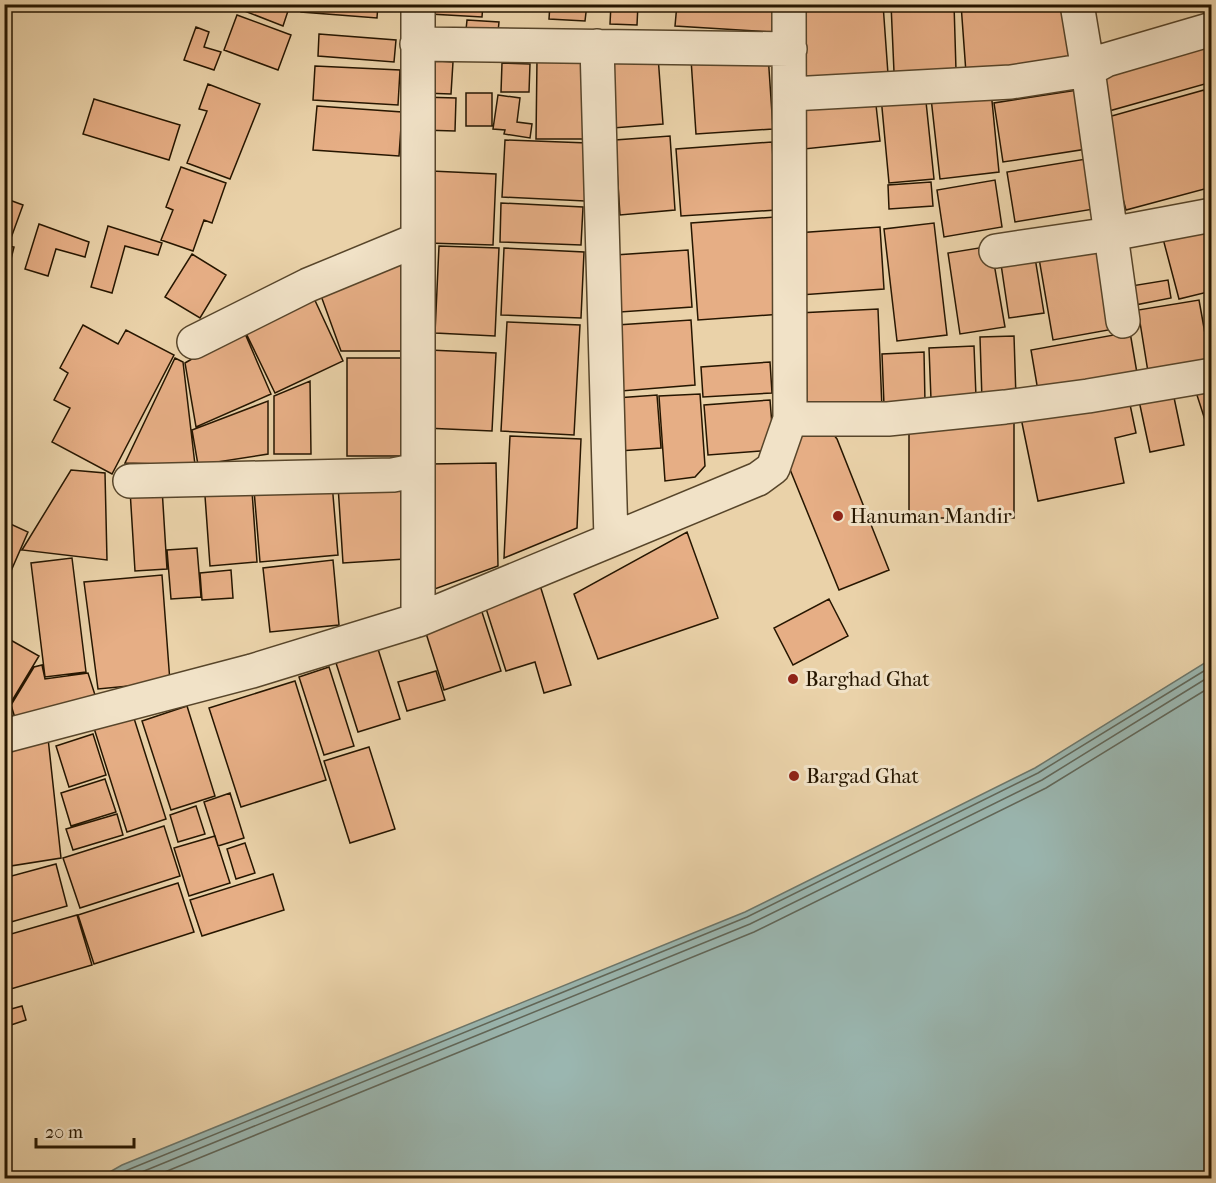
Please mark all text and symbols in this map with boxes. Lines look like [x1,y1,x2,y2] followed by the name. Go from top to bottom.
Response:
[850,504,1012,528] place label: Hanuman Mandir
[831,509,845,523] marker: Hanuman Mandir
[805,667,930,691] place label: Barghad Ghat
[786,672,800,686] marker: Barghad Ghat
[806,764,919,788] place label: Bargad Ghat
[787,769,801,783] marker: Bargad Ghat
[36,1111,134,1149] scale bar
[45,1122,83,1143] text: 20 m

